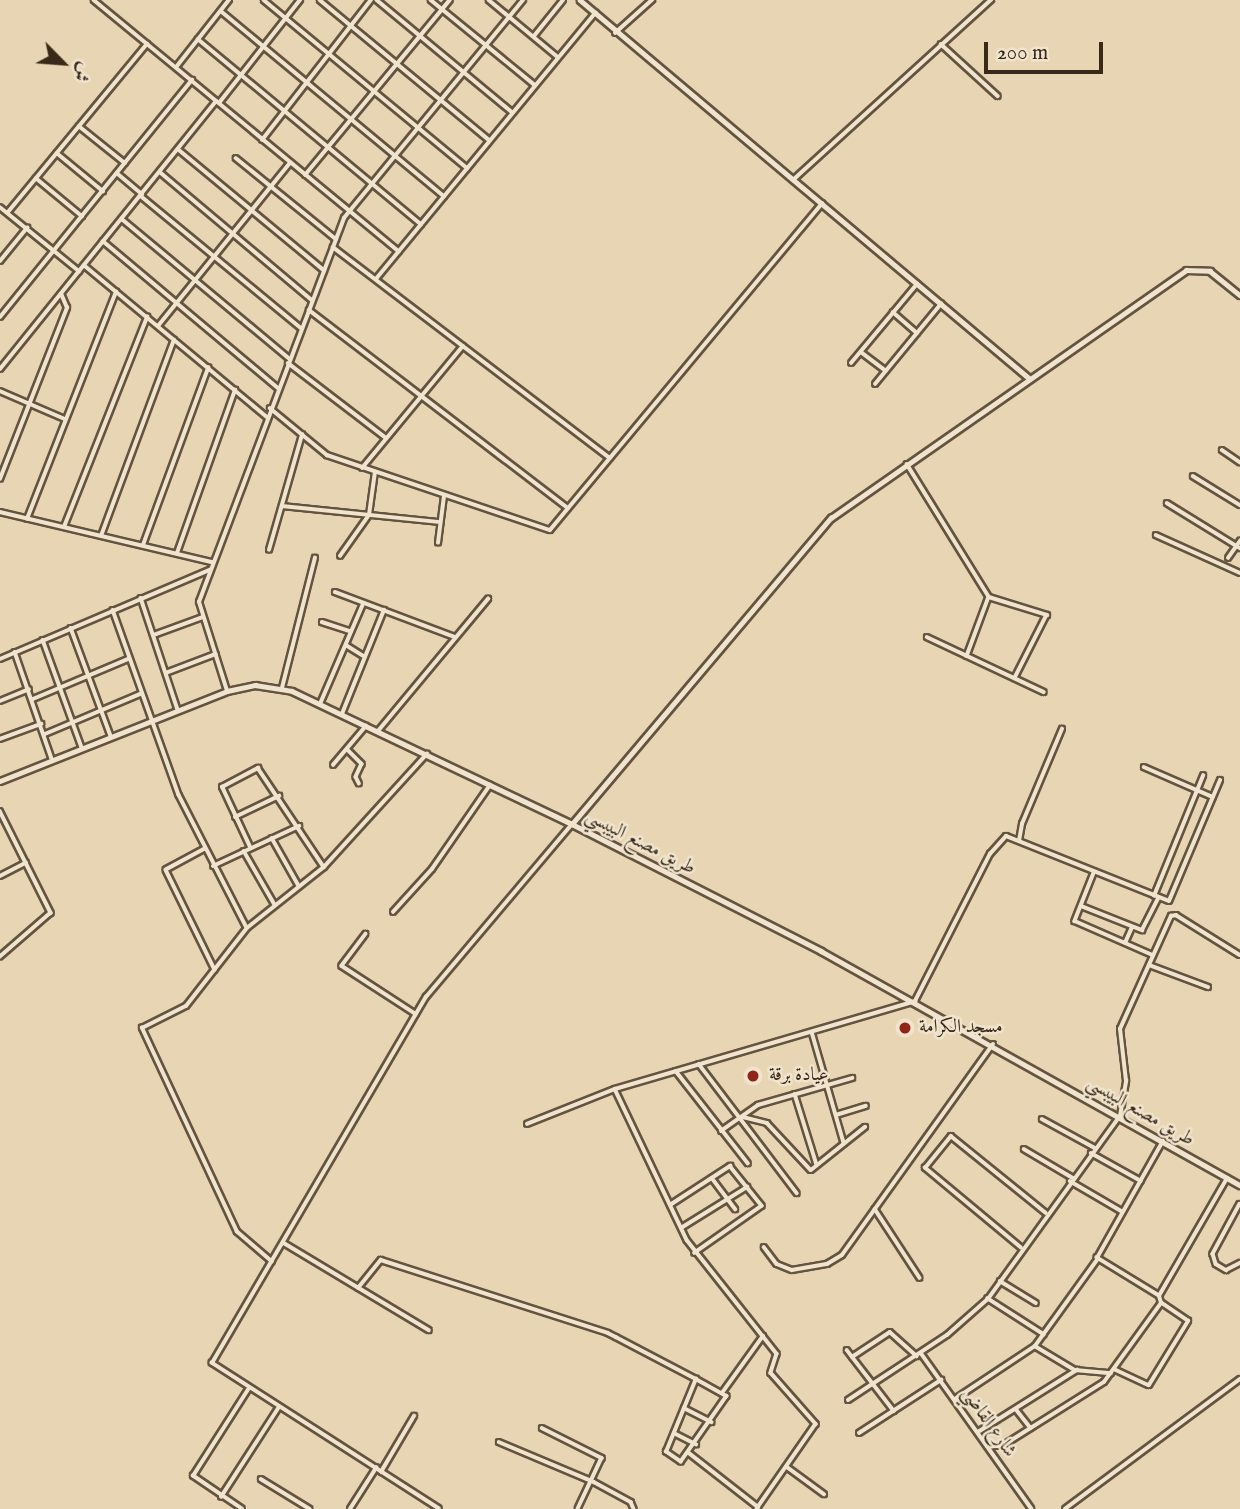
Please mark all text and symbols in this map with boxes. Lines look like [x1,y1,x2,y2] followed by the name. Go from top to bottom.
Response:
[28,28,98,98] north arrow
[988,28,1107,72] scale bar
[997,40,1048,67] text: 200 m
[67,58,97,85] text: ش
[581,805,699,881] street label: طريق مصنع البيبسي
[919,1017,1003,1039] place label: مسجد الكرامة
[897,1020,913,1036] marker: مسجد الكرامة
[769,1065,829,1087] place label: عيادة برقة
[743,1066,763,1086] marker: عيادة برقة
[1082,1072,1198,1152] street label: طريق مصنع البيبسي
[956,1384,1020,1462] street label: شارع القاضي

